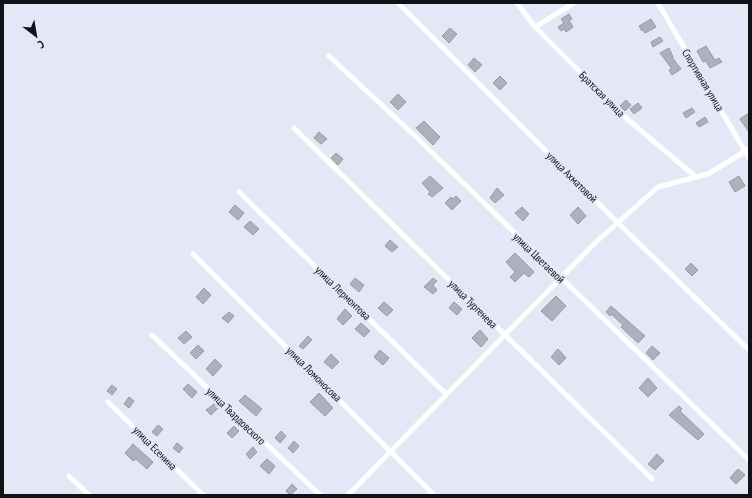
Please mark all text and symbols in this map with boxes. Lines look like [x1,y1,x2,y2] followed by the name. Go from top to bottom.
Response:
[16,16,56,56] north arrow
[35,37,47,52] text: С
[679,46,727,114] street label: Спортивная улица
[576,68,628,120] street label: Братская улица
[544,149,601,206] street label: улица Ахматовой
[510,230,568,286] street label: улица Цветаевой
[312,263,374,323] street label: улица Лермонтова
[446,277,500,331] street label: улица Тургенева
[283,343,345,405] street label: улица Ломоносова
[203,384,269,448] street label: улица Твардовского
[130,423,180,473] street label: улица Есенина

